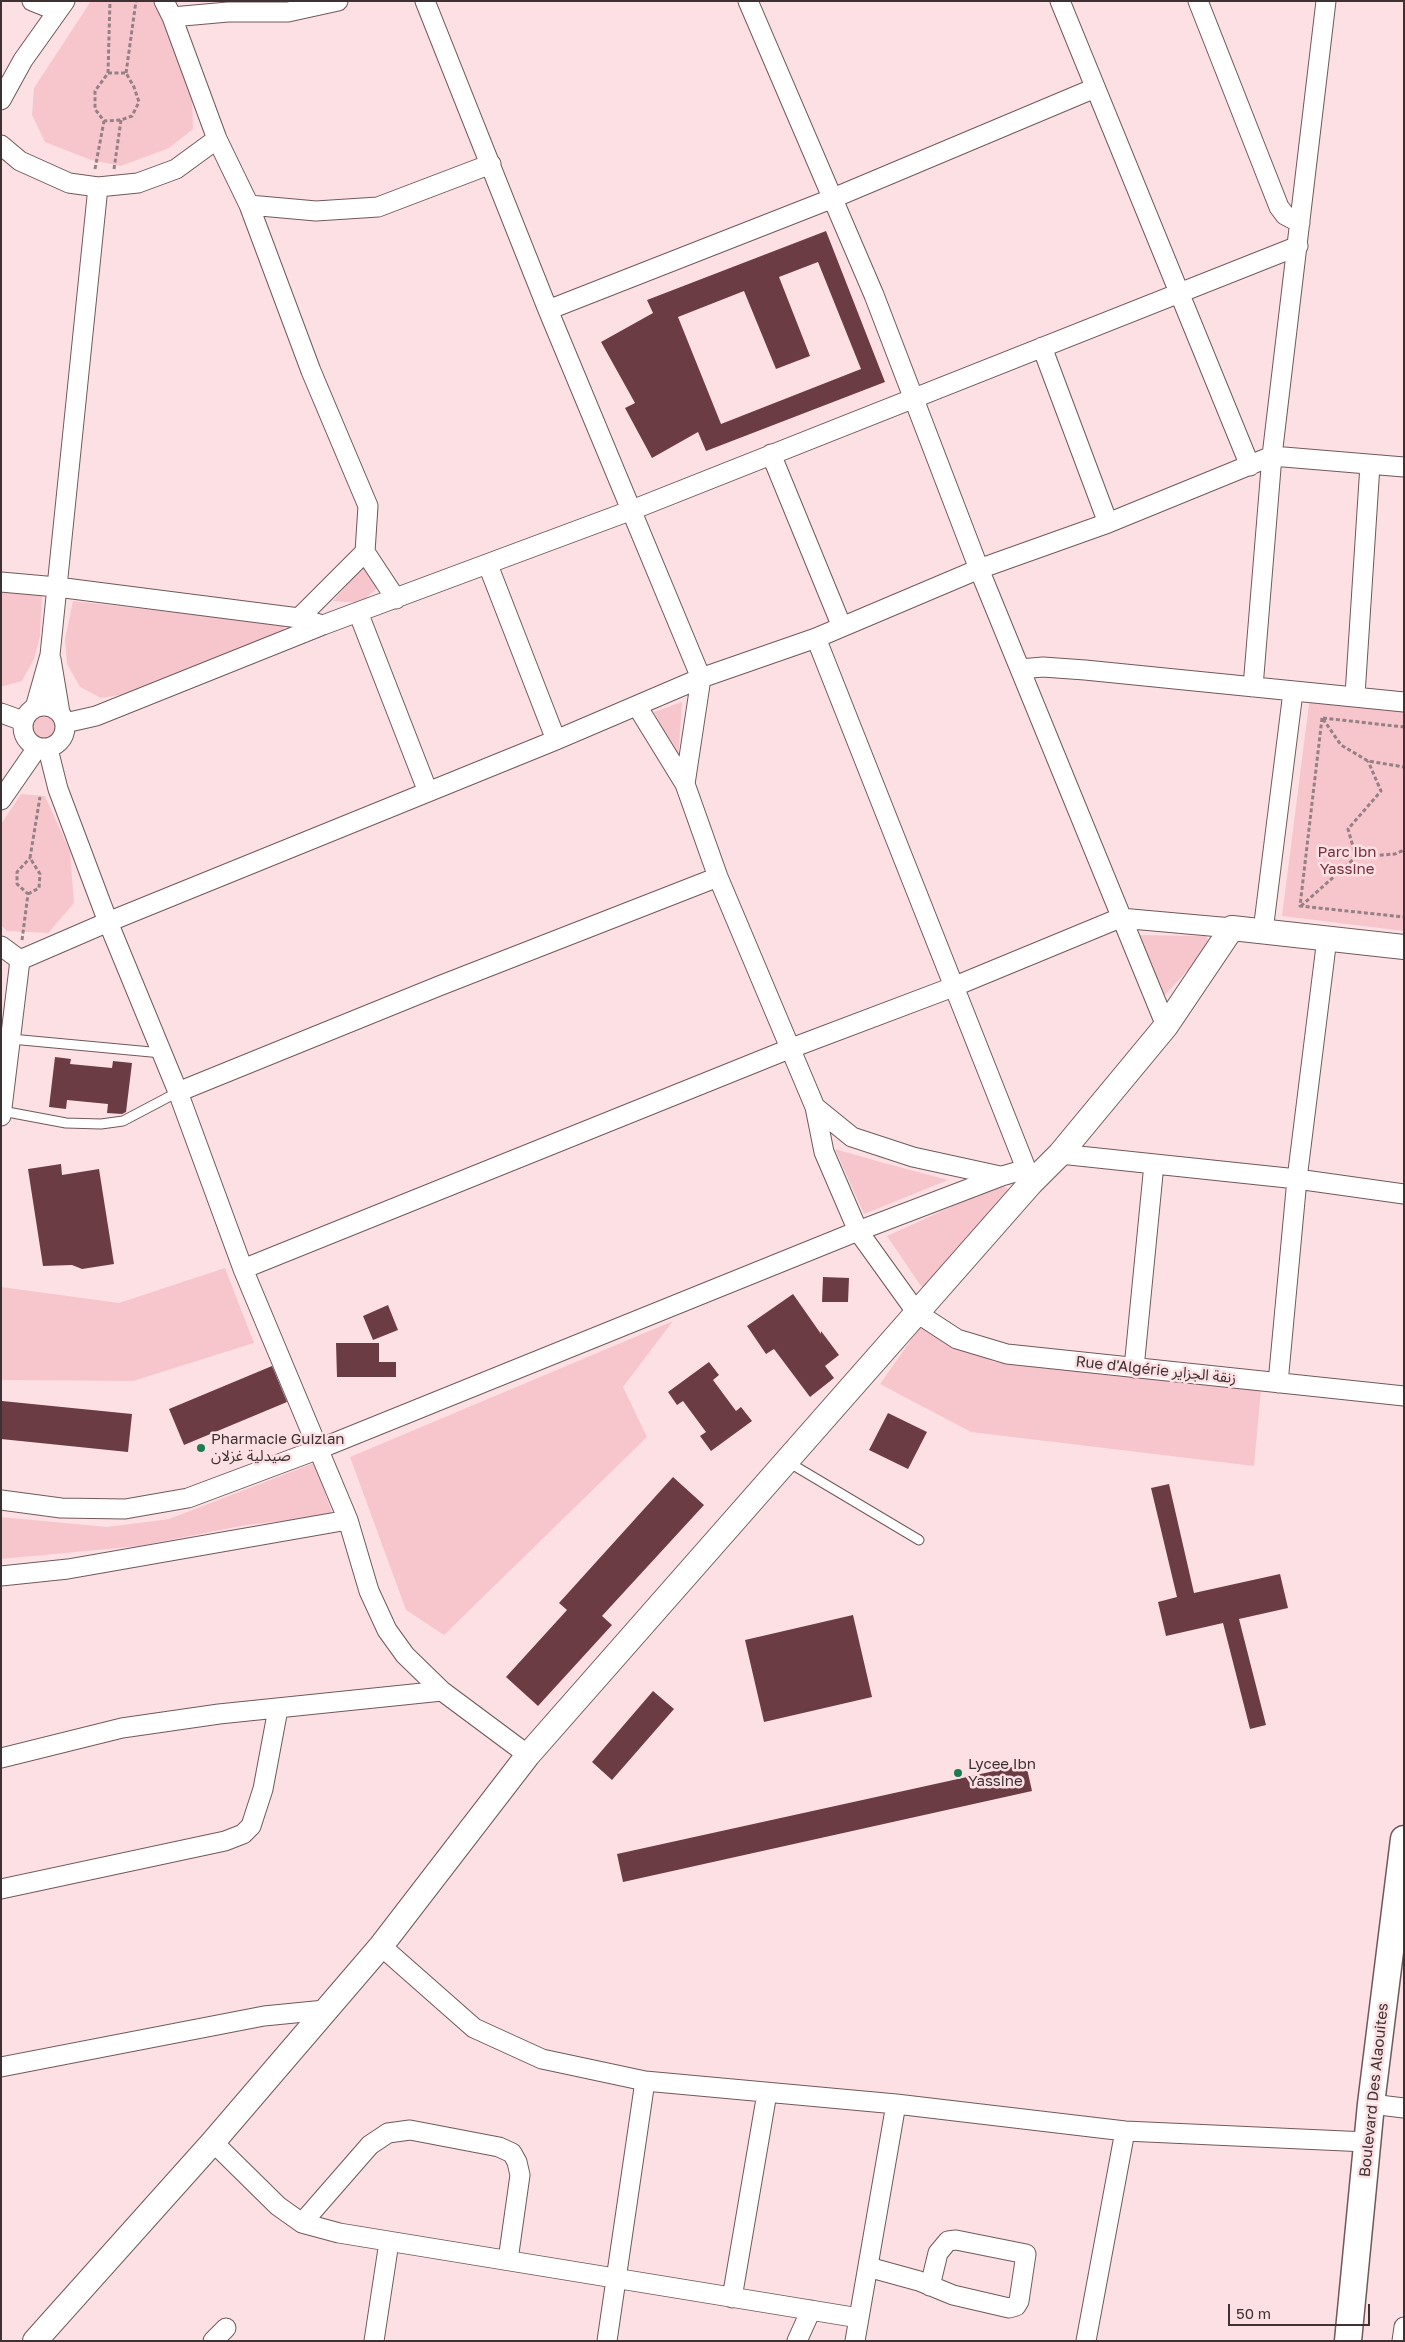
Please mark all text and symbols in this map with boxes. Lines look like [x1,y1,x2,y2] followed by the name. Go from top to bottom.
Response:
[1318,843,1376,878] park label: Parc Ibn Yassine
[1075,1353,1237,1387] street label: Rue d'Algérie زنقة الجزاير
[211,1430,345,1465] place label: Pharmacie Guizlan صيدلية غزلان
[195,1442,207,1454] marker: Pharmacie Guizlan صيدلية غزلان
[968,1755,1036,1790] place label: Lycee Ibn Yassine
[952,1767,964,1779] marker: Lycee Ibn Yassine
[1356,2002,1392,2178] street label: Boulevard Des Alaouites
[1230,2294,1372,2326] scale bar
[1236,2304,1271,2322] text: 50 m

